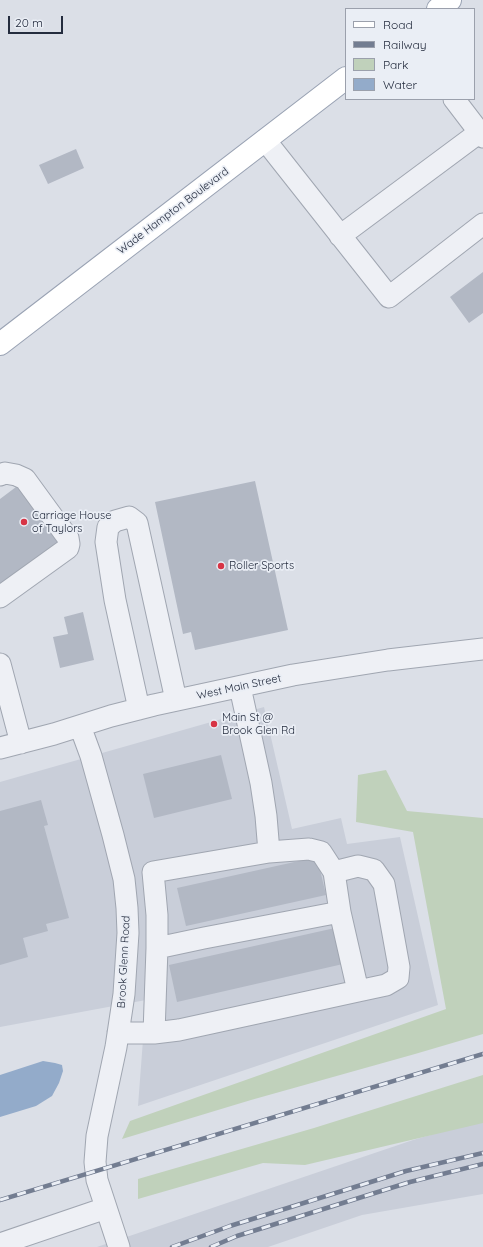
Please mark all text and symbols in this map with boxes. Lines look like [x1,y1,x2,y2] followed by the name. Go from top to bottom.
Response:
[10,8,65,34] scale bar
[345,8,475,100] legend
[15,15,43,30] text: 20 m
[383,17,413,32] text: Road
[383,37,427,52] text: Railway
[383,57,408,72] text: Park
[383,77,417,92] text: Water
[115,165,231,257] street label: Wade Hampton Boulevard
[32,509,111,535] place label: Carriage House of Taylors
[19,517,29,527] marker: Carriage House of Taylors
[229,559,294,573] place label: Roller Sports
[216,561,226,571] marker: Roller Sports
[196,672,282,702] street label: West Main Street
[222,711,295,737] place label: Main St @ Brook Glen Rd
[209,719,219,729] marker: Main St @ Brook Glen Rd
[115,915,133,1009] street label: Brook Glenn Road

